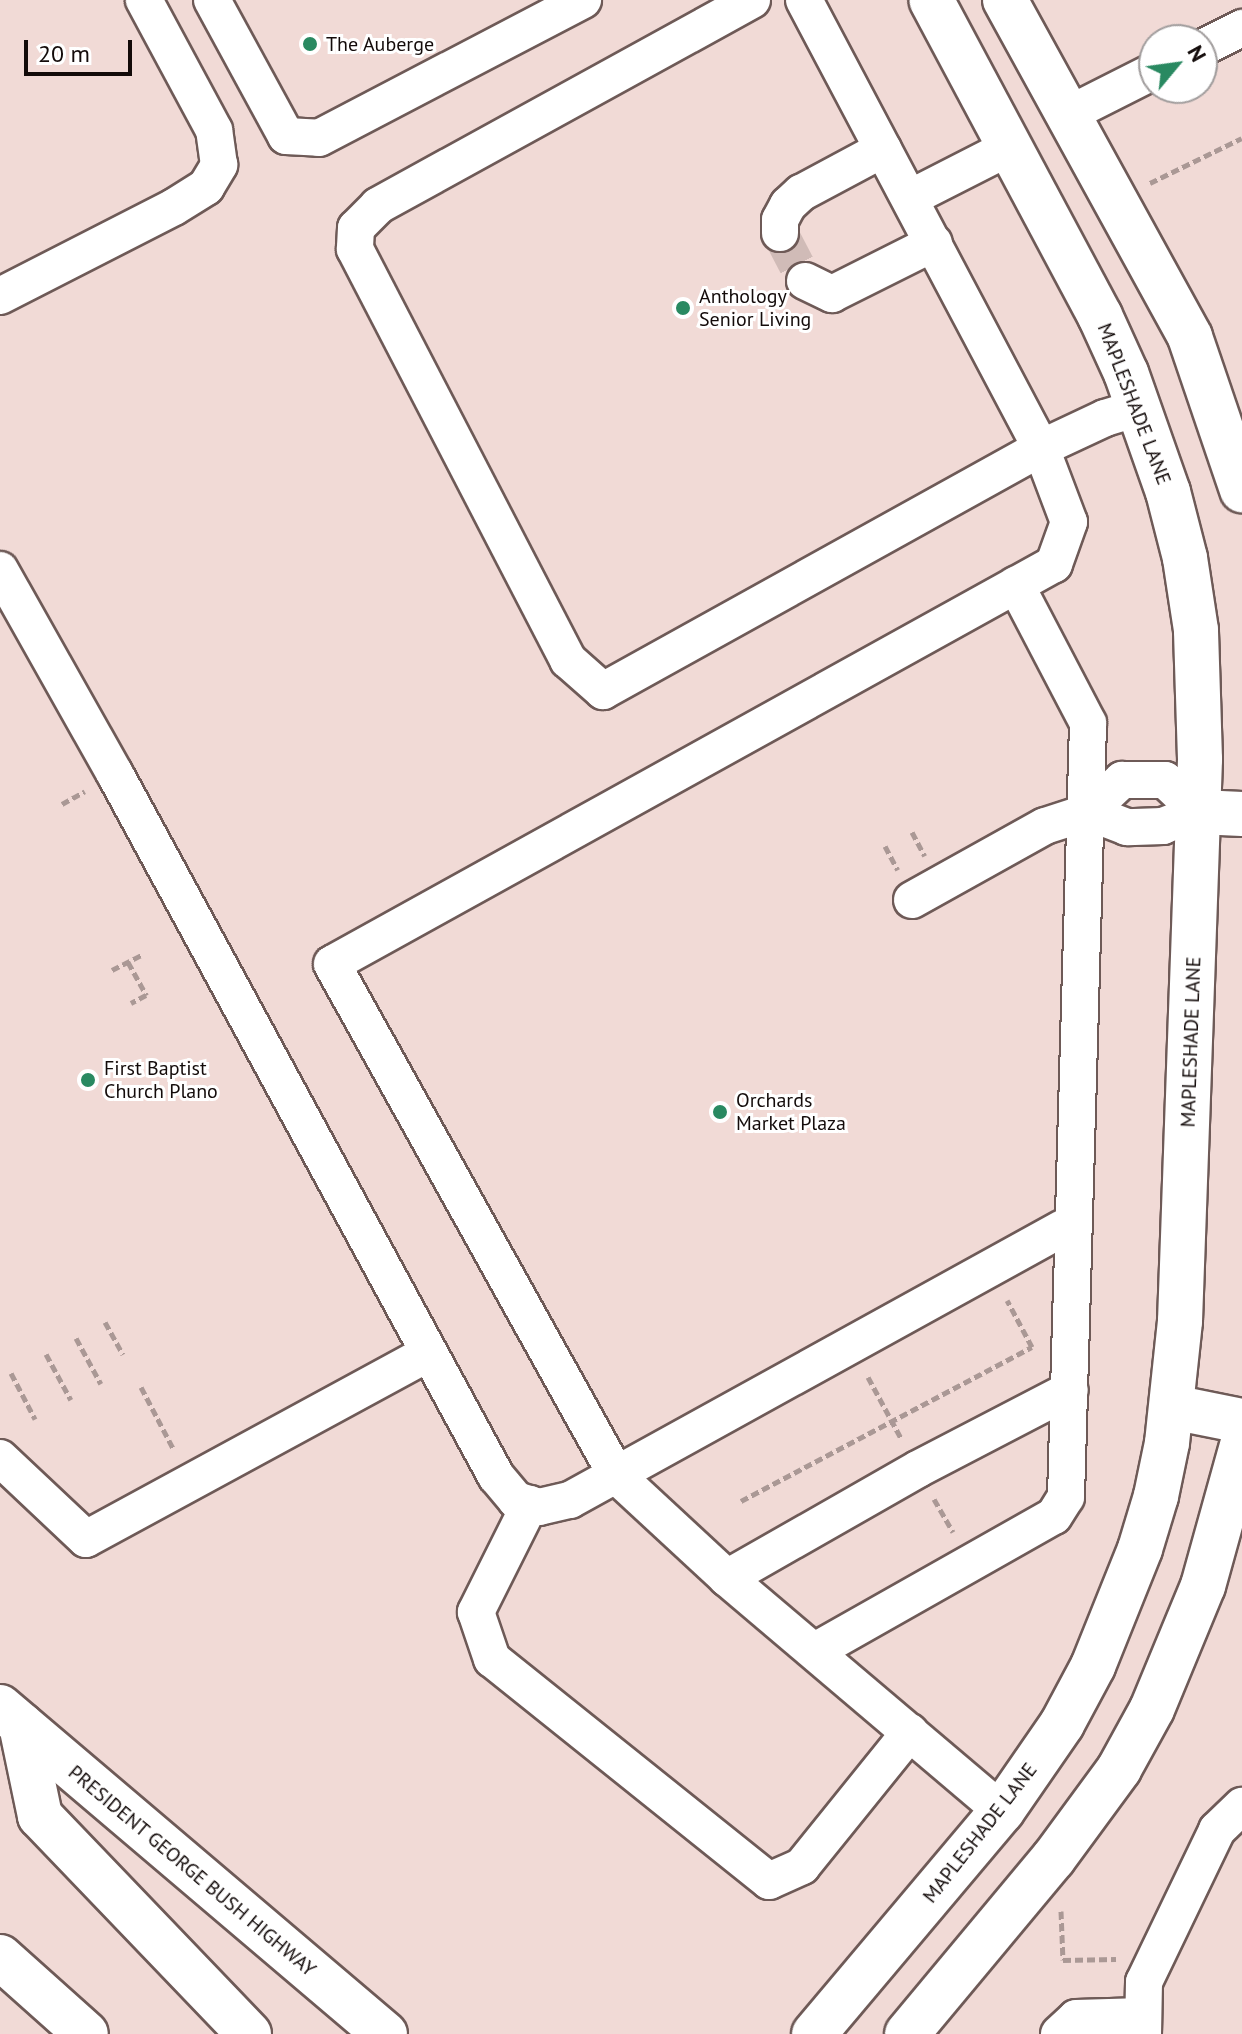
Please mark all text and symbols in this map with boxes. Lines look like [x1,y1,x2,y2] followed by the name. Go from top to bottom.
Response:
[28,24,136,74] scale bar
[1138,24,1218,104] north arrow
[326,32,435,56] place label: The Auberge
[301,35,319,53] marker: The Auberge
[38,38,90,69] text: 20 m
[1181,40,1213,66] text: N
[699,284,811,331] place label: Anthology Senior Living
[674,299,692,317] marker: Anthology Senior Living
[1092,320,1176,488] street label: MAPLESHADE LANE
[1176,956,1206,1128] street label: MAPLESHADE LANE
[104,1056,218,1103] place label: First Baptist Church Plano
[79,1071,97,1089] marker: First Baptist Church Plano
[736,1088,846,1135] place label: Orchards Market Plaza
[711,1103,729,1121] marker: Orchards Market Plaza
[918,1758,1042,1908] street label: MAPLESHADE LANE
[63,1760,321,1982] street label: PRESIDENT GEORGE BUSH HIGHWAY

